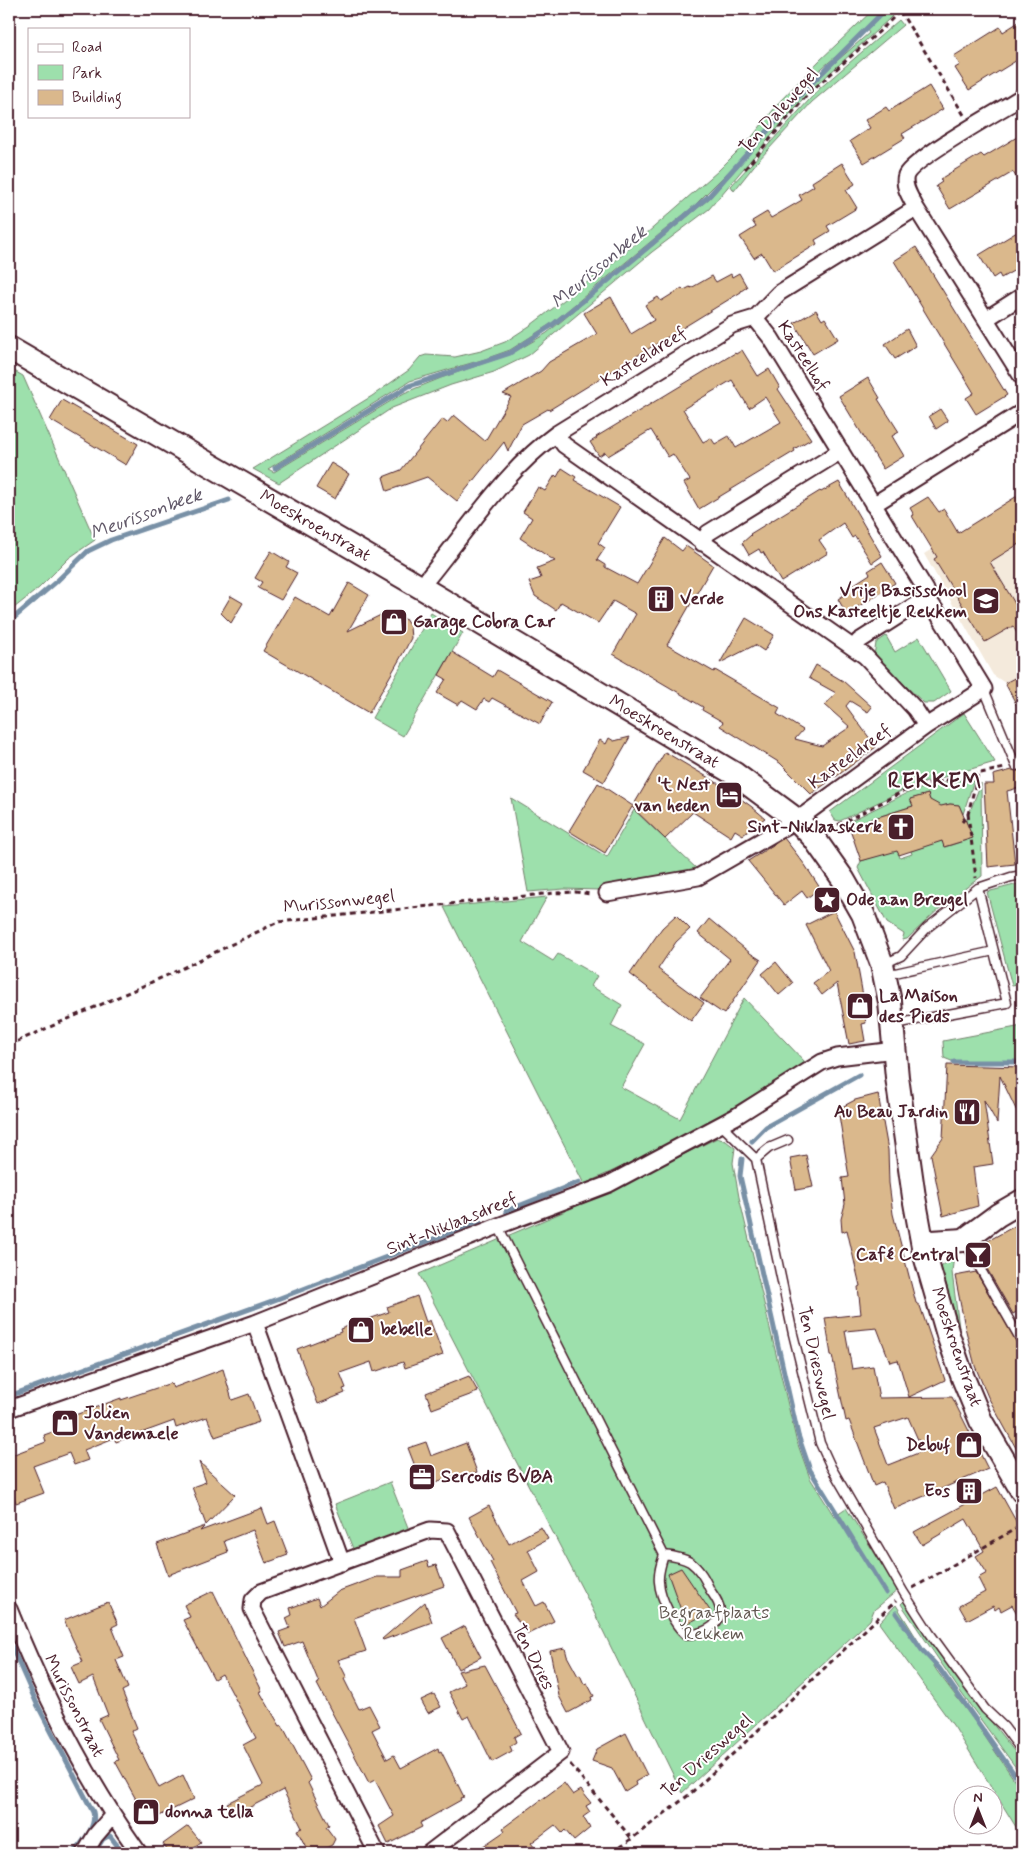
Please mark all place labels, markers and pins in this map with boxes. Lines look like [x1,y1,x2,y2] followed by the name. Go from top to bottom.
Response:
[793,579,967,624] place label: Vrije Basisschool Ons Kasteeltje Rekkem
[646,584,676,614] building icon: Verde
[971,586,1001,616] school or university icon: Vrije Basisschool Ons Kasteeltje Rekkem
[680,587,724,611] place label: Verde
[379,607,409,637] shop icon: Garage Cobra Car
[413,610,556,636] place label: Garage Cobra Car
[634,773,711,818] place label: 't Nest van heden
[714,780,744,810] hotel icon: 't Nest van heden
[886,812,916,842] church icon: Sint-Niklaaskerk
[748,815,882,839] place label: Sint-Niklaaskerk
[812,885,842,915] place icon: Ode aan Breugel
[846,888,968,912] place label: Ode aan Breugel
[879,984,958,1029] place label: La Maison des Pieds
[845,991,875,1021] shop icon: La Maison des Pieds
[952,1097,982,1127] restaurant icon: Au Beau Jardin
[834,1100,948,1124] place label: Au Beau Jardin
[963,1240,993,1270] bar icon: Café Central
[856,1243,960,1267] place label: Café Central
[346,1315,376,1345] shop icon: bebelle
[380,1318,433,1342] place label: bebelle
[84,1401,179,1446] place label: Jolien Vandemaele
[50,1408,80,1438] shop icon: Jolien Vandemaele
[954,1430,984,1460] shop icon: Debuf
[906,1433,950,1457] place label: Debuf
[407,1462,437,1492] office icon: Sercodis BVBA
[441,1465,553,1489] place label: Sercodis BVBA
[954,1476,984,1506] building icon: Eos
[924,1479,950,1503] place label: Eos
[131,1797,161,1827] shop icon: donna tella
[165,1800,254,1824] place label: donna tella

